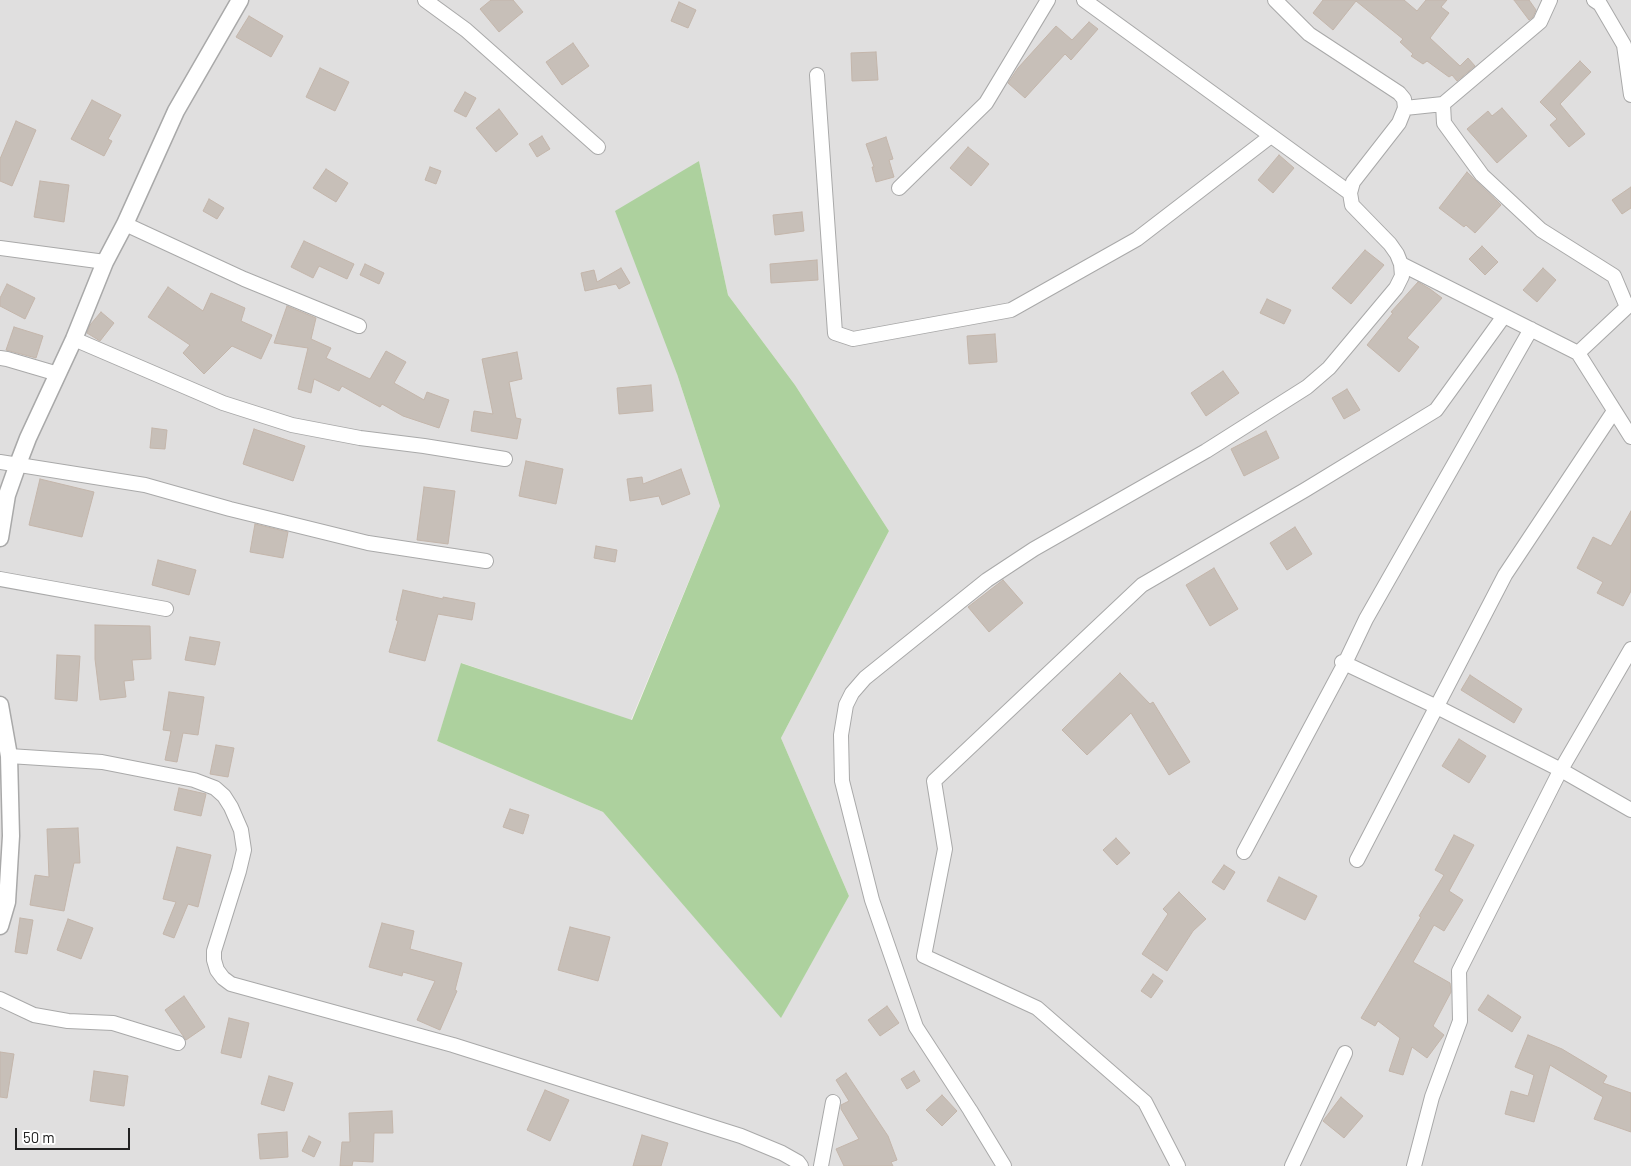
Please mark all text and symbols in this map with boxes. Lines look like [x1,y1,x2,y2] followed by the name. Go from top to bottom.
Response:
[18,1118,132,1150] scale bar
[23,1128,55,1146] text: 50 m

